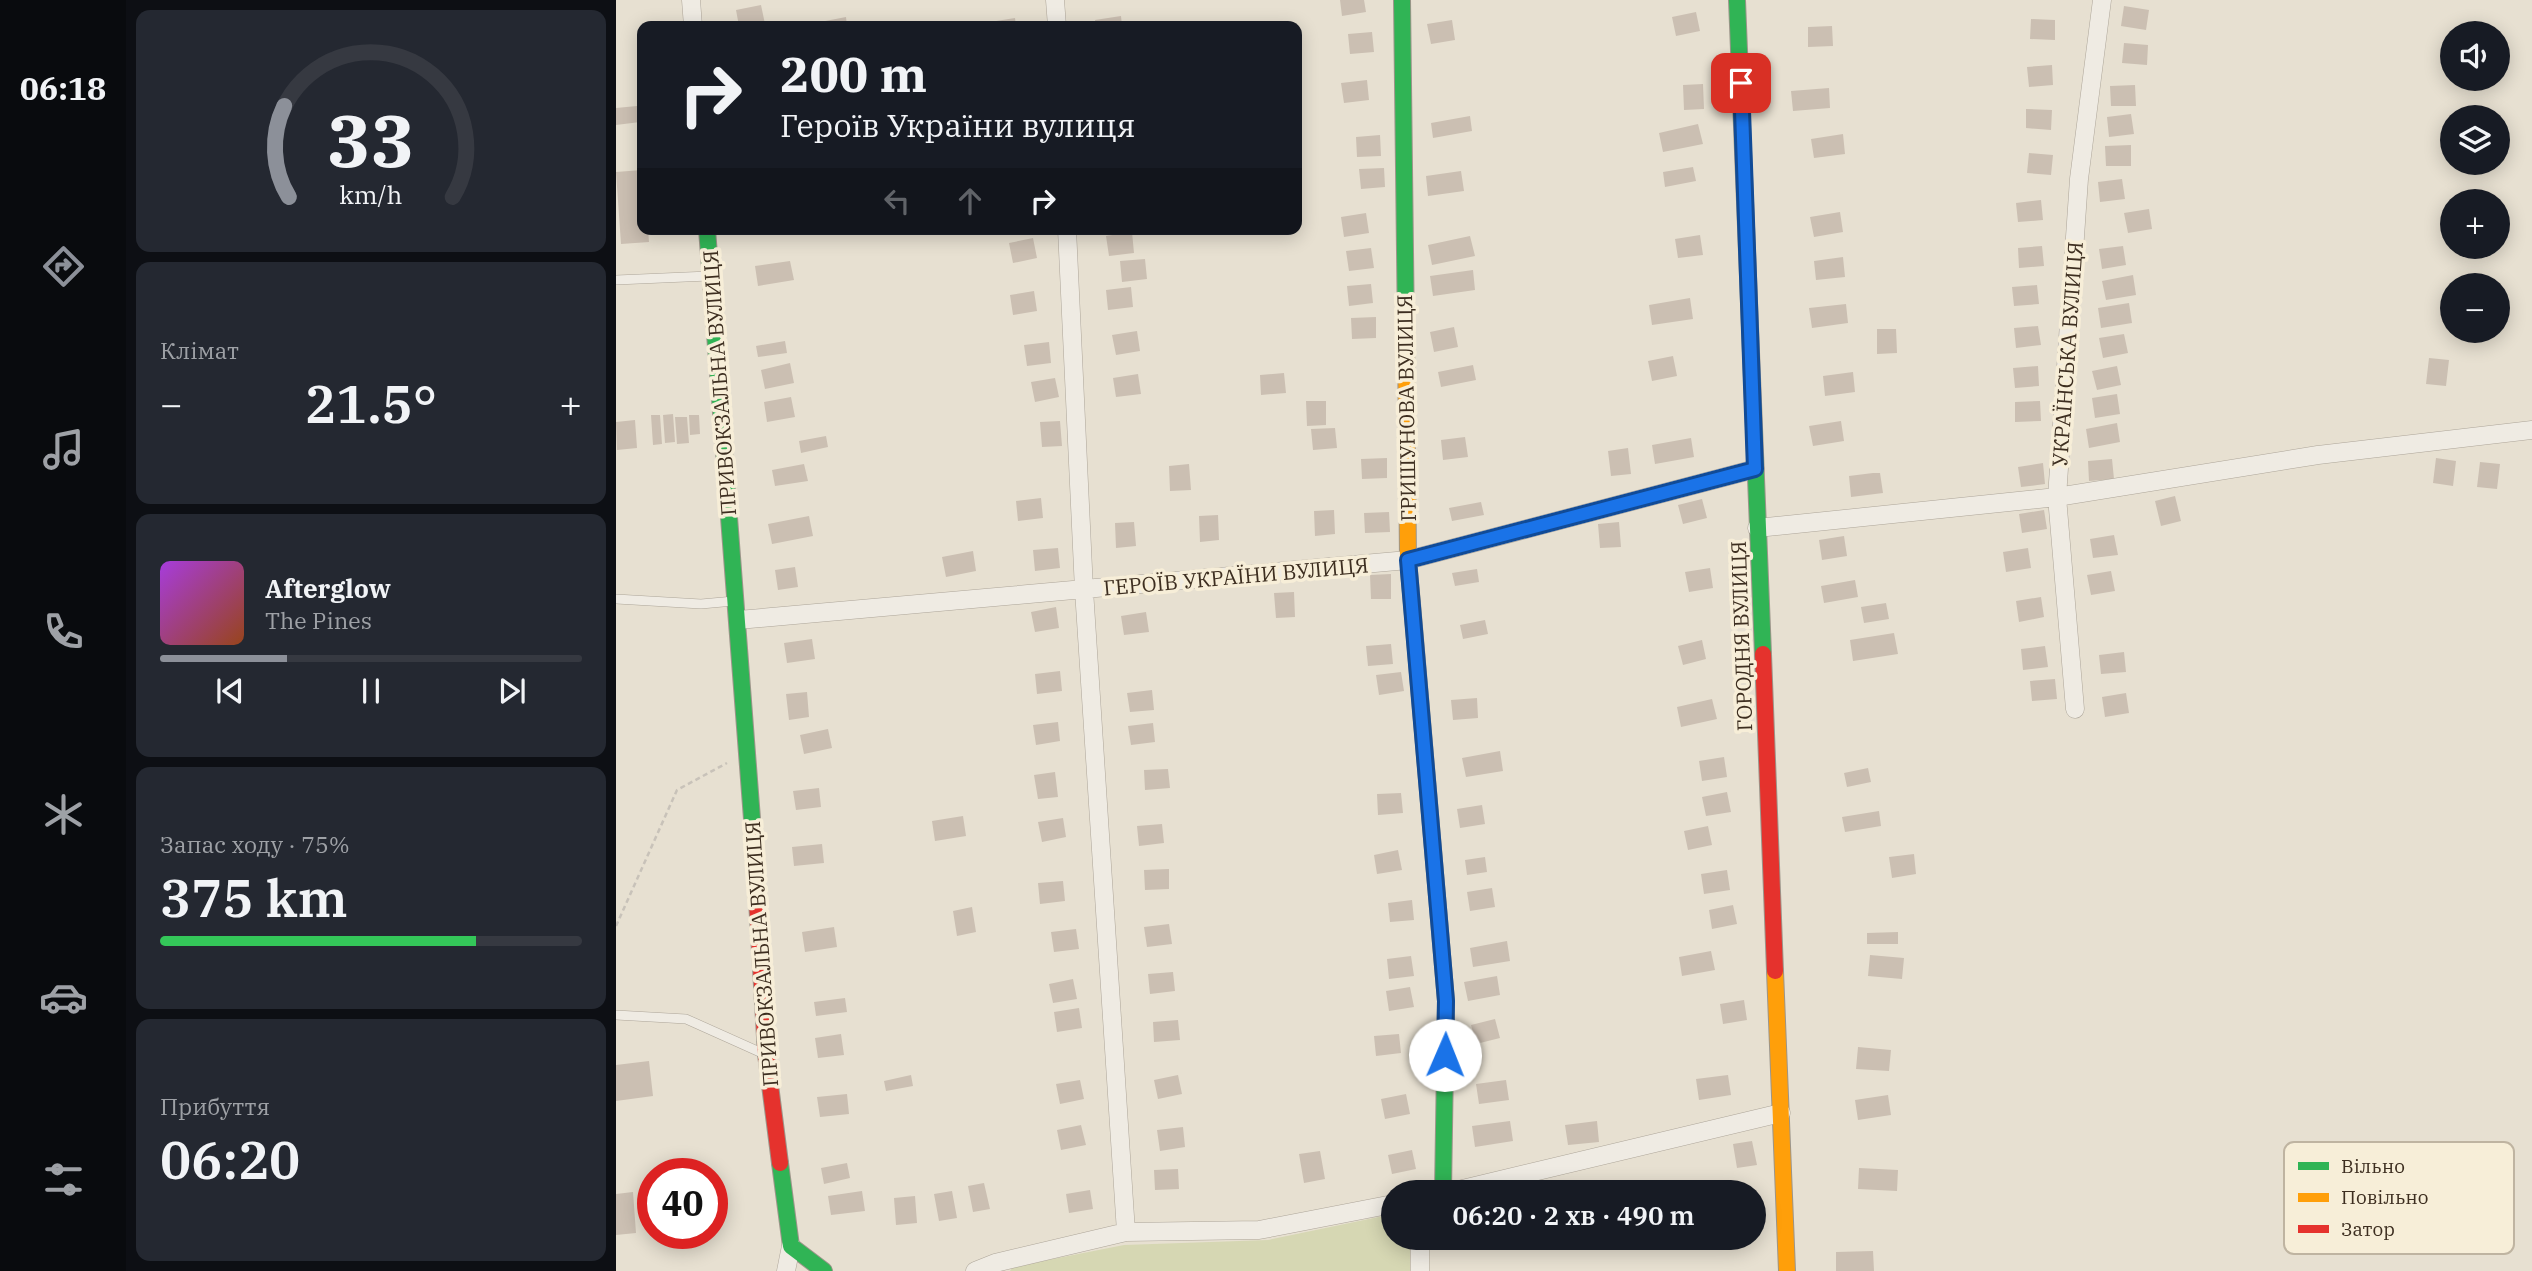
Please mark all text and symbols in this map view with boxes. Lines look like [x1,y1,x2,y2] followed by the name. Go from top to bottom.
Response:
[2440,21,2510,343] map controls
[2440,21,2510,91] button: sound
[780,42,927,105] text: 200 m
[665,49,756,140] icon: right
[1711,53,1771,113] pin
[1722,64,1760,102] icon: arrive
[20,67,106,109] text: 06:18
[327,92,415,187] text: 33
[780,104,1135,146] text: Героїв України вулиця
[2440,105,2510,175] button: layers
[339,178,403,211] text: km/h
[878,182,916,220] icon: left
[951,182,989,220] icon: ahead
[1024,182,1062,220] icon: right
[2440,189,2510,259] button: +
[2045,240,2089,468] street label: УКРАЇНСЬКА ВУЛИЦЯ
[39,242,88,291] icon: directions
[696,249,742,517] street label: ПРИВОКЗАЛЬНА ВУЛИЦЯ
[2440,273,2510,343] button: −
[1390,294,1422,522] street label: ГРИШУНОВА ВУЛИЦЯ
[160,335,239,365] text: Клімат
[305,370,437,437] text: 21.5°
[160,379,183,428] text: −
[559,379,582,428] text: +
[39,425,88,474] icon: music
[1724,540,1758,732] street label: ГОРОДНЯ ВУЛИЦЯ
[1102,550,1370,602] street label: ГЕРОЇВ УКРАЇНИ ВУЛИЦЯ
[265,571,391,605] text: Afterglow
[265,605,372,635] text: The Pines
[39,607,88,656] icon: phone
[211,672,249,710] icon: previous
[352,672,390,710] icon: pause
[493,672,531,710] icon: next
[39,790,88,839] icon: climate
[738,820,784,1088] street label: ПРИВОКЗАЛЬНА ВУЛИЦЯ
[160,829,350,859] text: Запас ходу · 75%
[160,864,348,931] text: 375 km
[39,973,88,1022] icon: car
[1408,1018,1482,1092] position arrow
[160,1091,270,1121] text: Прибуття
[160,1126,300,1193] text: 06:20
[2284,1142,2514,1254] legend
[2341,1154,2405,1178] text: Вільно
[39,1155,88,1204] icon: filters
[637,1158,728,1249] speed limit sign: 40
[2341,1185,2428,1209] text: Повільно
[1452,1198,1695,1232] text: 06:20 · 2 хв · 490 m
[2341,1217,2395,1241] text: Затор

